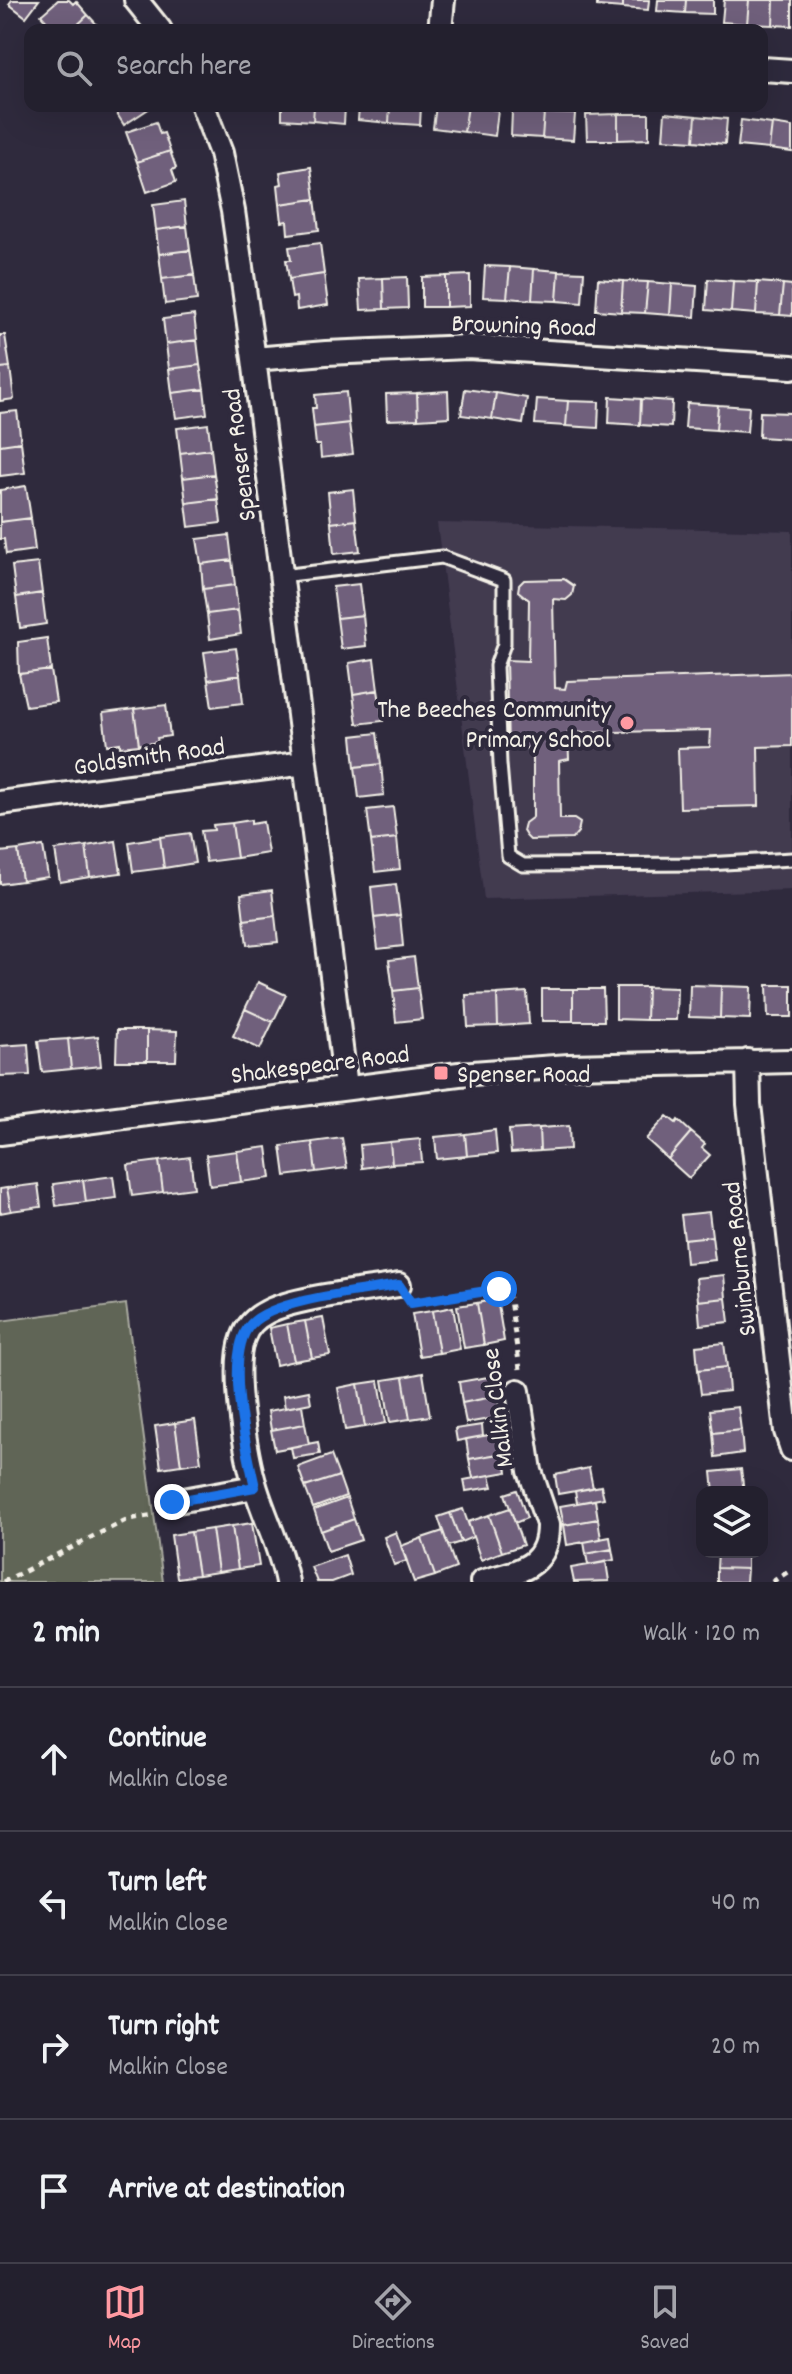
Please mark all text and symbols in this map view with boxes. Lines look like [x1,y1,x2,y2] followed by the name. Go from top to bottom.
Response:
[24,24,768,112] search box
[52,46,96,90] icon: search
[116,47,252,90] text: Search here
[451,306,597,349] street label: Browning Road
[215,386,268,523] street label: Spenser Road
[377,693,611,760] place label: The Beeches Community Primary School
[618,714,636,732] marker: The Beeches Community Primary School
[71,730,228,787] street label: Goldsmith Road
[229,1037,412,1096] street label: Shakespeare Road
[457,1058,591,1095] place label: Spenser Road
[432,1064,450,1082] marker: Spenser Road
[715,1180,768,1338] street label: Swinburne Road
[481,1271,517,1307] route start
[474,1346,525,1469] street label: Malkin Close
[154,1484,190,1520] route end
[696,1486,768,1558] map controls
[696,1486,768,1558] button: layers
[32,1610,100,1659] text: 2 min
[643,1616,760,1653] text: Walk · 120 m
[108,1719,207,1762] text: Continue
[32,1737,76,1781] icon: ahead
[709,1741,760,1778] text: 60 m
[108,1762,228,1799] text: Malkin Close
[108,1863,207,1906] text: Turn left
[32,1881,76,1925] icon: left
[711,1885,760,1922] text: 40 m
[108,1906,228,1943] text: Malkin Close
[108,2007,219,2050] text: Turn right
[32,2025,76,2069] icon: right
[711,2029,760,2066] text: 20 m
[108,2050,228,2087] text: Malkin Close
[32,2169,76,2213] icon: arrive
[108,2170,345,2213] text: Arrive at destination
[103,2280,147,2359] tab: Map
[352,2280,435,2359] tab: Directions
[640,2280,689,2359] tab: Saved

